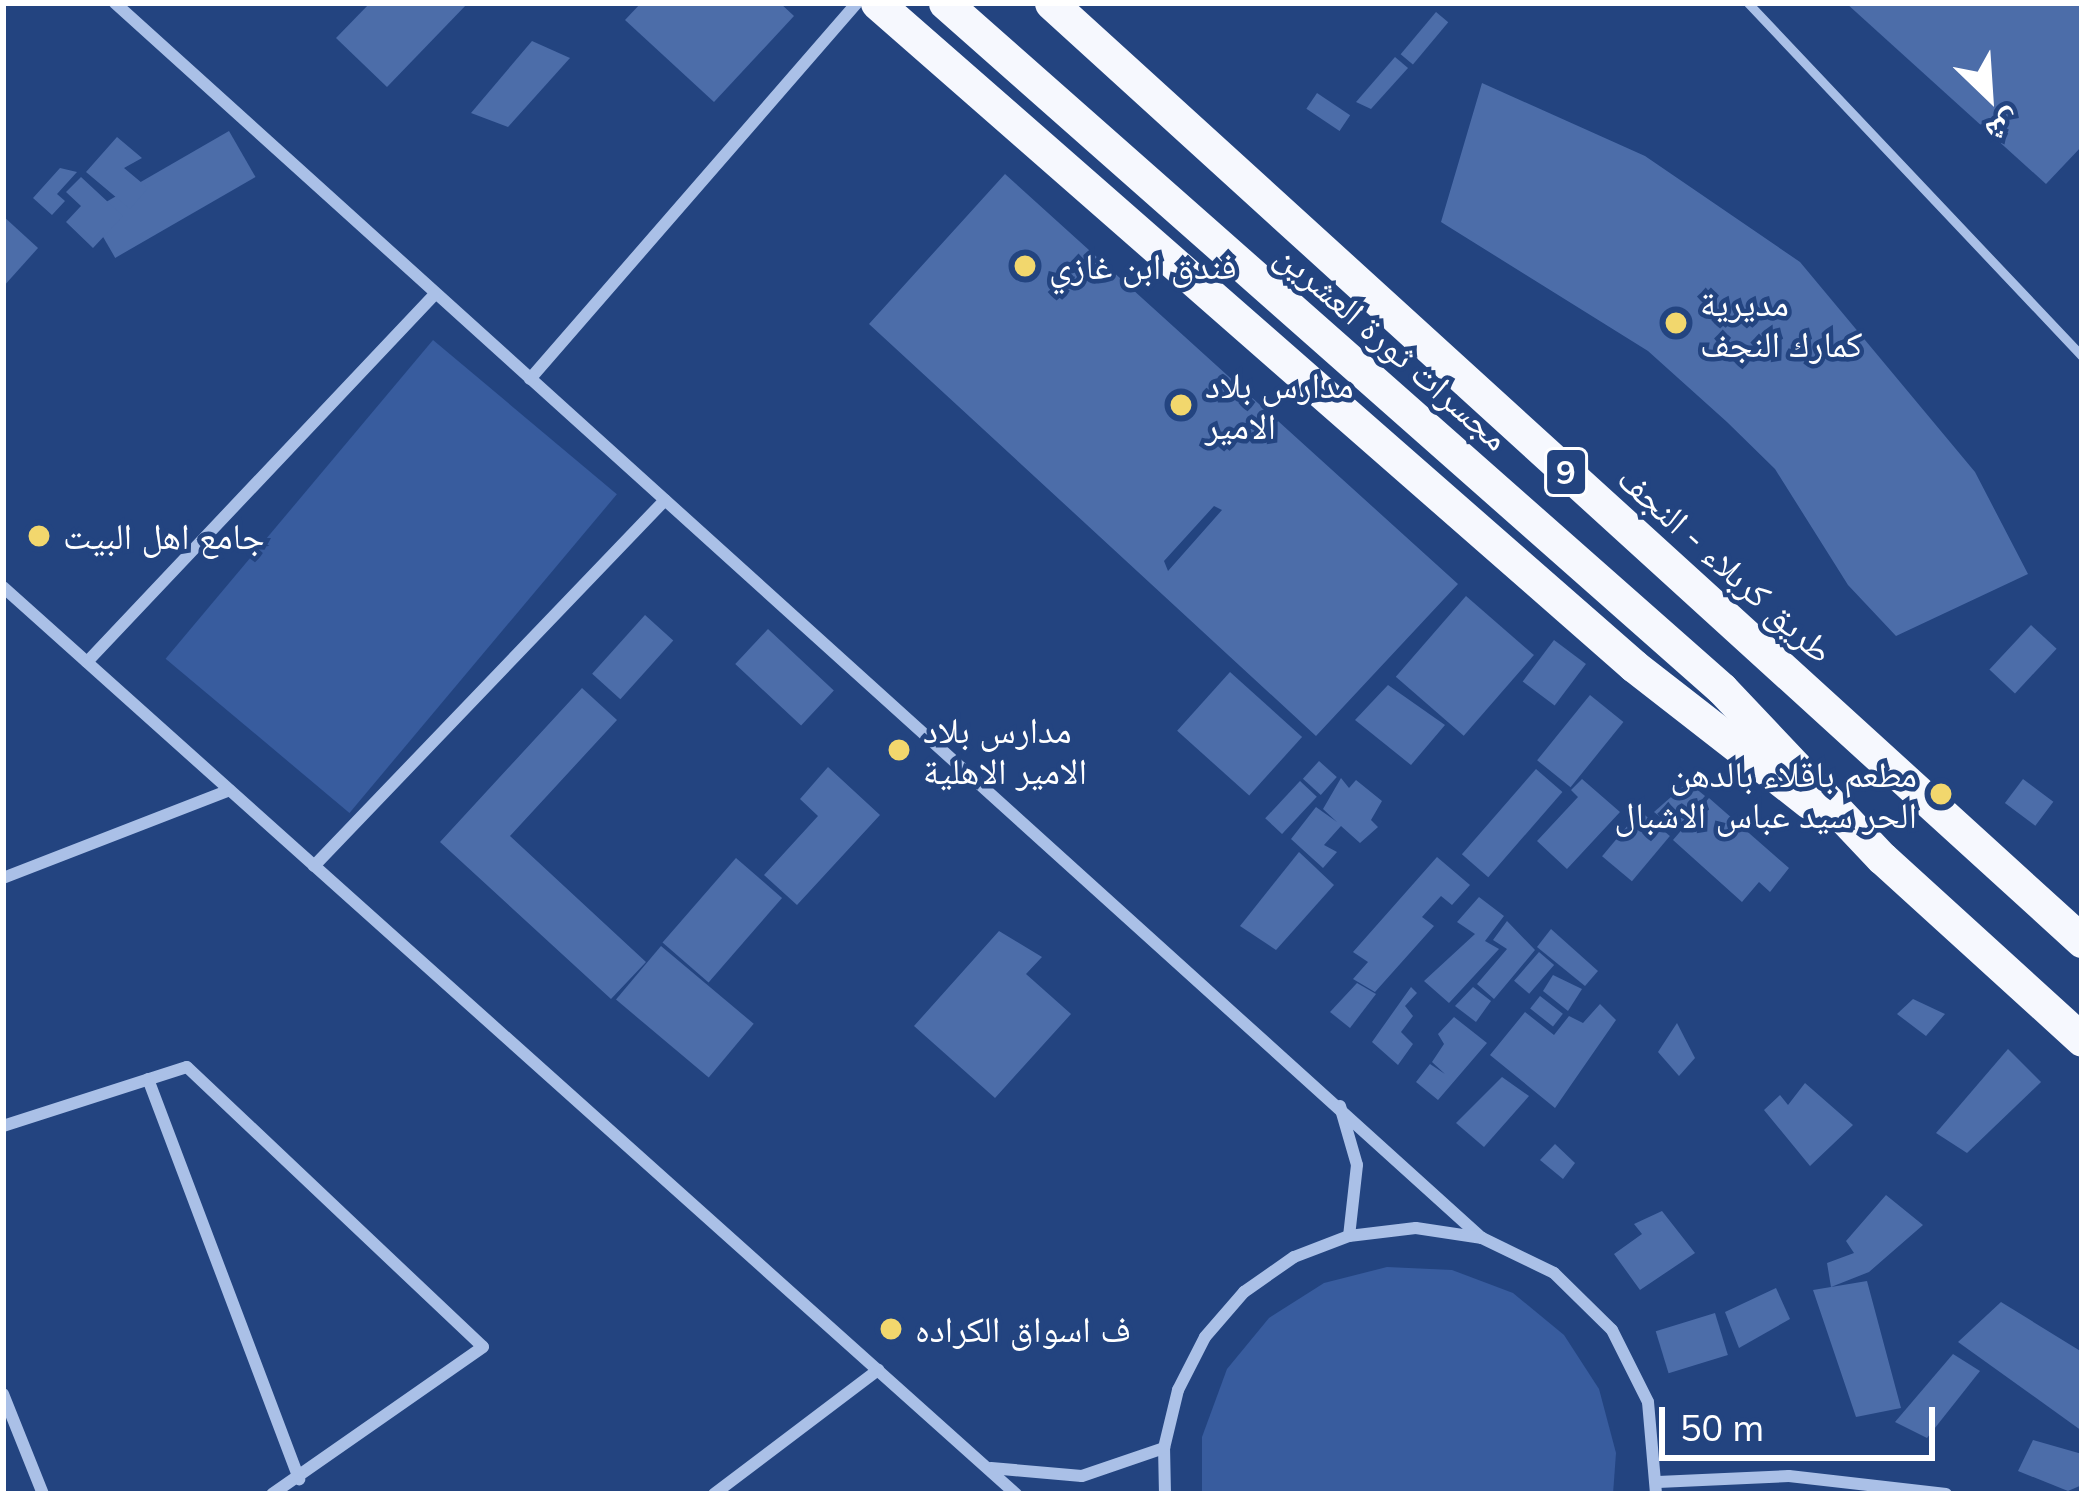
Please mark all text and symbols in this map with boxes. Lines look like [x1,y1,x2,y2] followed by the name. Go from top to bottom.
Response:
[1929,36,2049,156] north arrow
[1980,103,2029,155] text: ش
[1268,233,1518,459] street label: مجسرات ثورة العشرين
[1049,244,1237,288] place label: فندق ابن غازي
[1012,253,1038,279] marker: فندق ابن غازي
[1700,280,1862,365] place label: مديرية كمارك النجف
[1663,310,1689,336] marker: مديرية كمارك النجف
[1205,362,1354,447] place label: مدارس بلاد الامير
[1168,392,1194,418] marker: مدارس بلاد الامير
[1542,445,1590,499] road number: 9
[1610,456,1842,672] street label: طريق کربلاء - النجف
[63,514,265,558] place label: جامع اهل البيت
[26,523,52,549] marker: جامع اهل البيت
[923,707,1087,792] place label: مدارس بلاد الامير الاهلية
[886,737,912,763] marker: مدارس بلاد الامير الاهلية
[1614,751,1917,836] place label: مطعم باقلاء بالدهن الحر سيد عباس الاشبال
[1928,781,1954,807] marker: مطعم باقلاء بالدهن الحر سيد عباس الاشبال
[915,1307,1131,1351] place label: ف اسواق الكراده
[878,1316,904,1342] marker: ف اسواق الكراده
[1665,1383,1941,1457] scale bar
[1680,1405,1764,1450] text: 50 m

